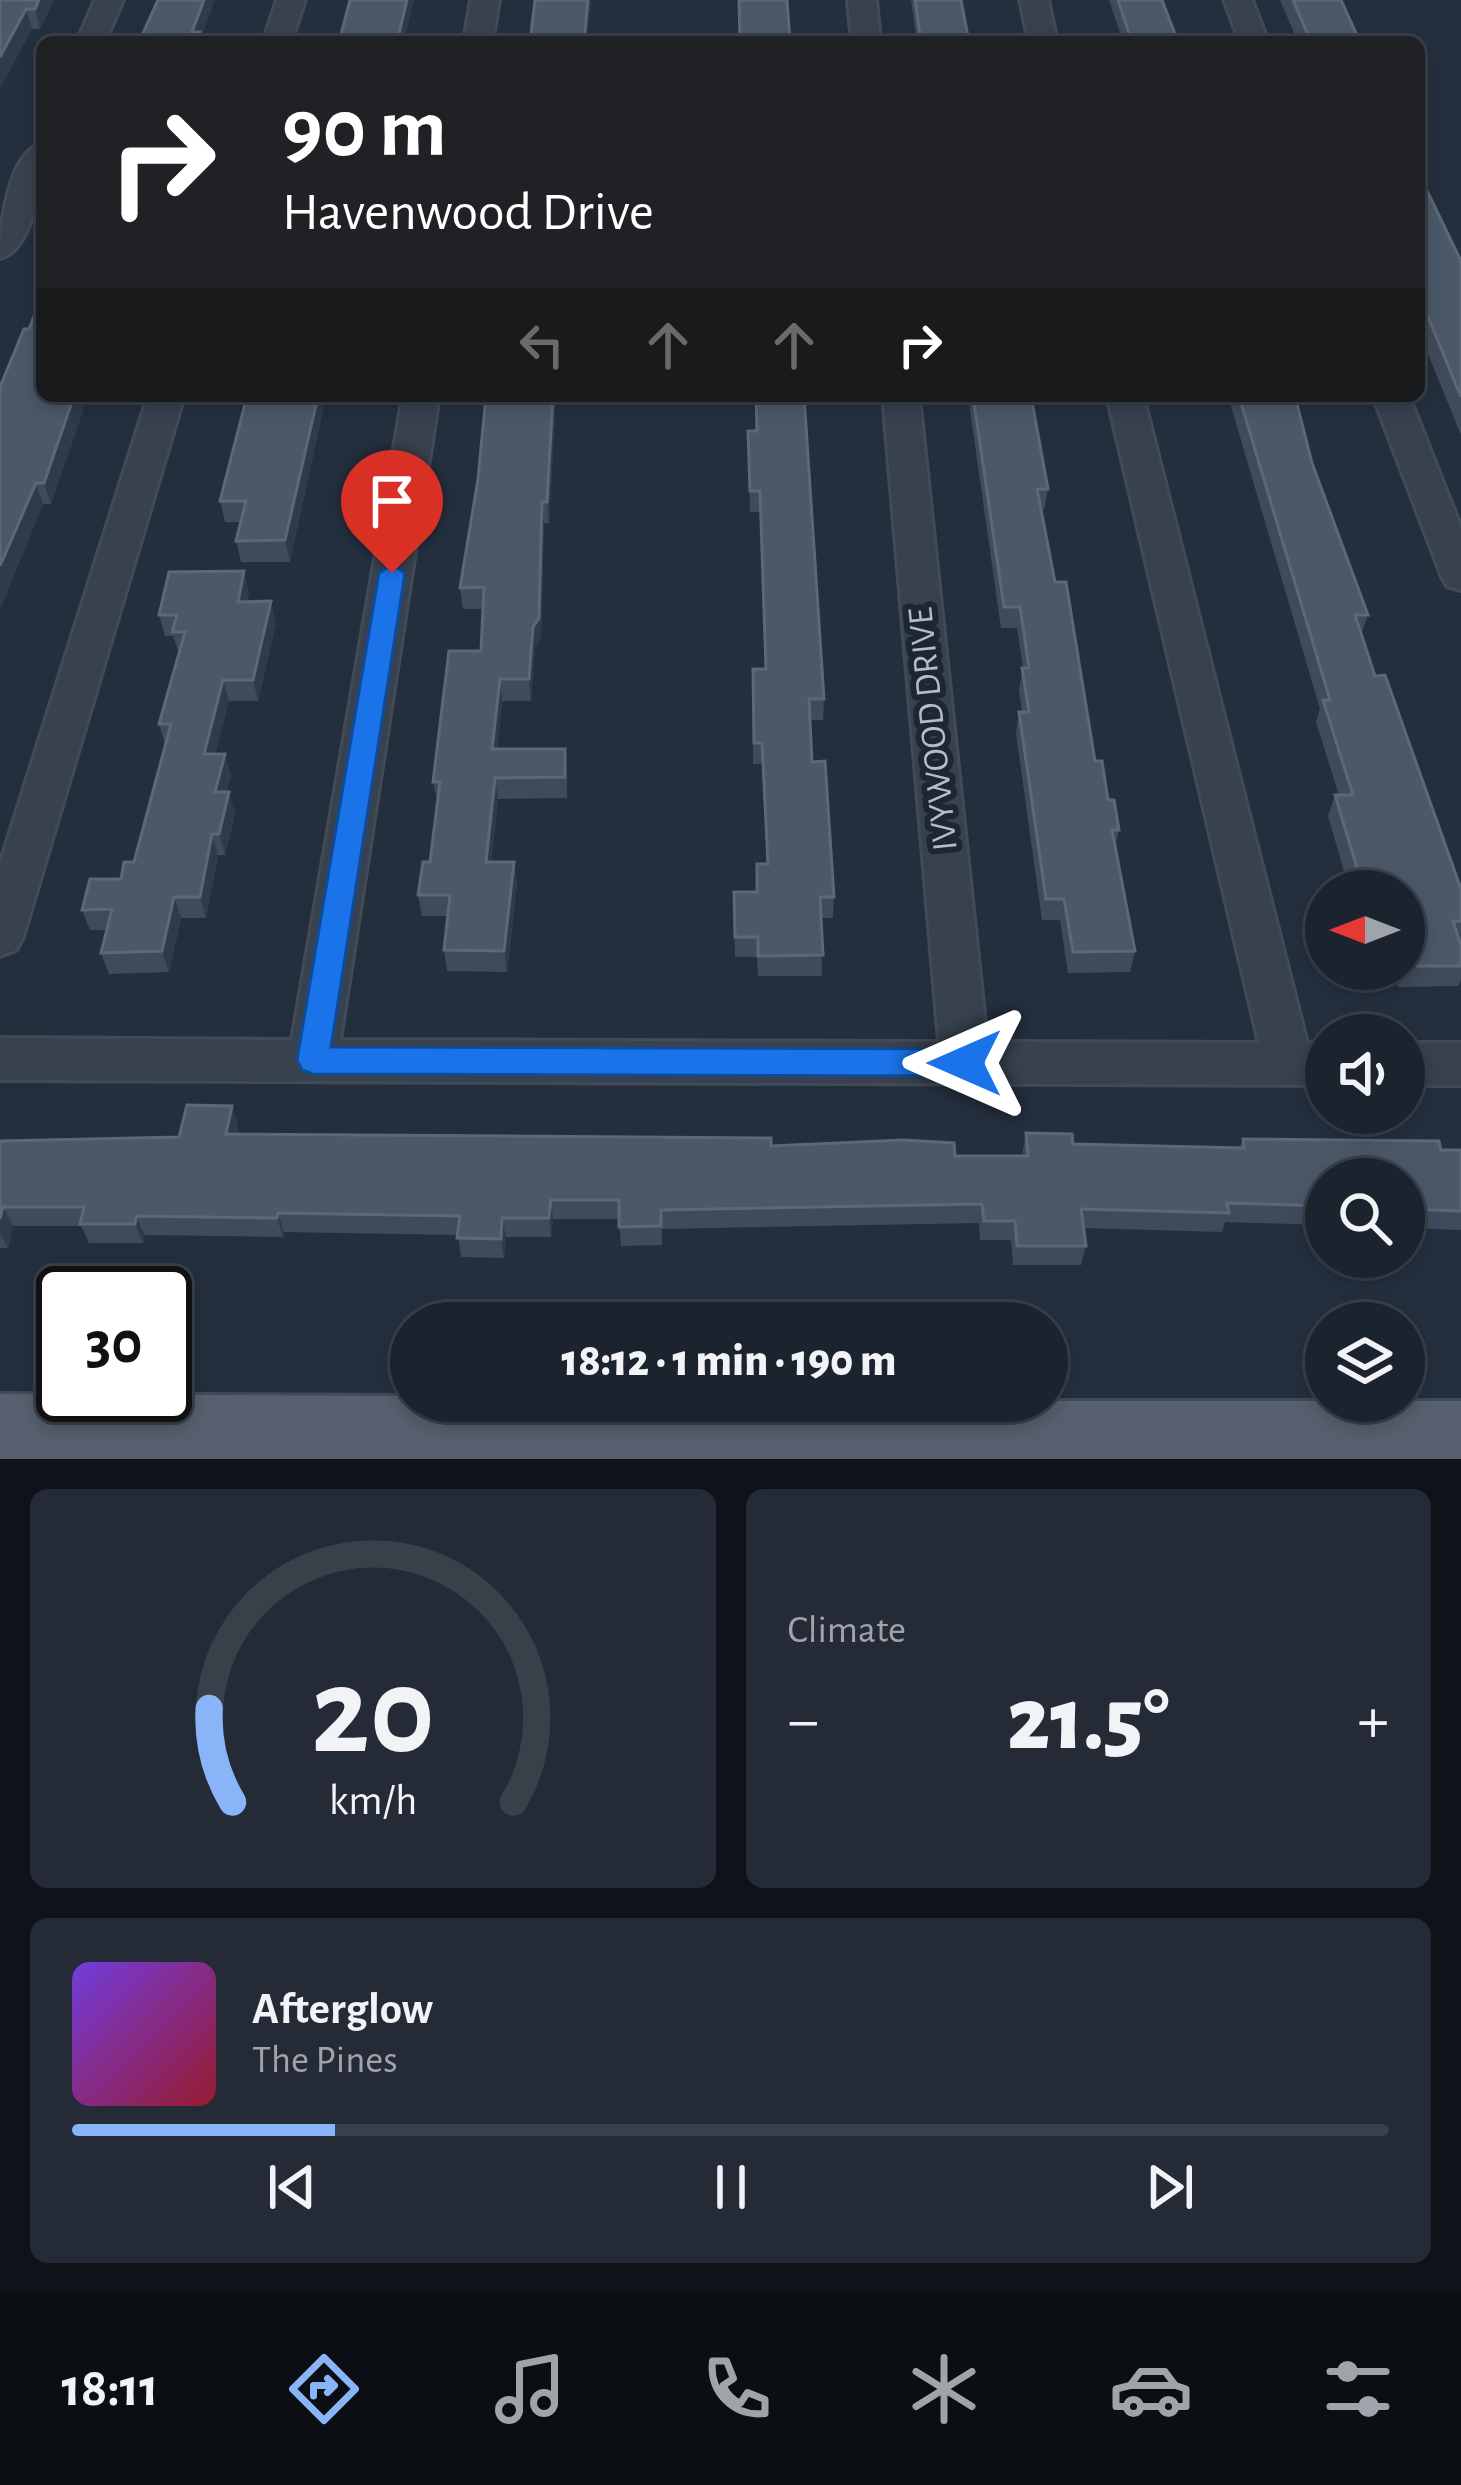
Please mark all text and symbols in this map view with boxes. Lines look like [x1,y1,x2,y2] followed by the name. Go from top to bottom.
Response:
[84,84,240,240] icon: right
[282,88,447,172] text: 90 m
[282,186,654,240] text: Havenwood Drive
[509,312,575,378] icon: left
[635,312,701,378] icon: ahead
[761,312,827,378] icon: ahead
[887,312,953,378] icon: right
[341,450,443,573] pin
[359,468,425,534] icon: arrive
[902,605,964,853] street label: IVYWOOD DRIVE
[1305,870,1425,990] north arrow
[1305,870,1425,1422] map controls
[902,1000,1028,1126] position arrow
[1305,1014,1425,1134] button: sound
[1305,1158,1425,1278] button: search
[36,1266,192,1422] speed limit sign: 30
[1305,1302,1425,1422] button: layers
[562,1339,896,1384] text: 18:12 · 1 min · 190 m
[788,1611,906,1650] text: Climate
[311,1651,435,1776] text: 20
[1007,1676,1169,1766] text: 21.5°
[788,1688,819,1754] text: −
[1357,1688,1389,1754] text: +
[329,1779,417,1822] text: km/h
[252,1987,433,2032] text: Afterglow
[252,2041,398,2080] text: The Pines
[259,2154,325,2220] icon: previous
[698,2154,764,2220] icon: pause
[1137,2154,1203,2220] icon: next
[282,2347,366,2431] icon: directions
[488,2347,572,2431] icon: music
[695,2347,779,2431] icon: phone
[902,2347,986,2431] icon: climate
[1109,2347,1193,2431] icon: car
[1316,2347,1400,2431] icon: filters
[61,2362,159,2416] text: 18:11

